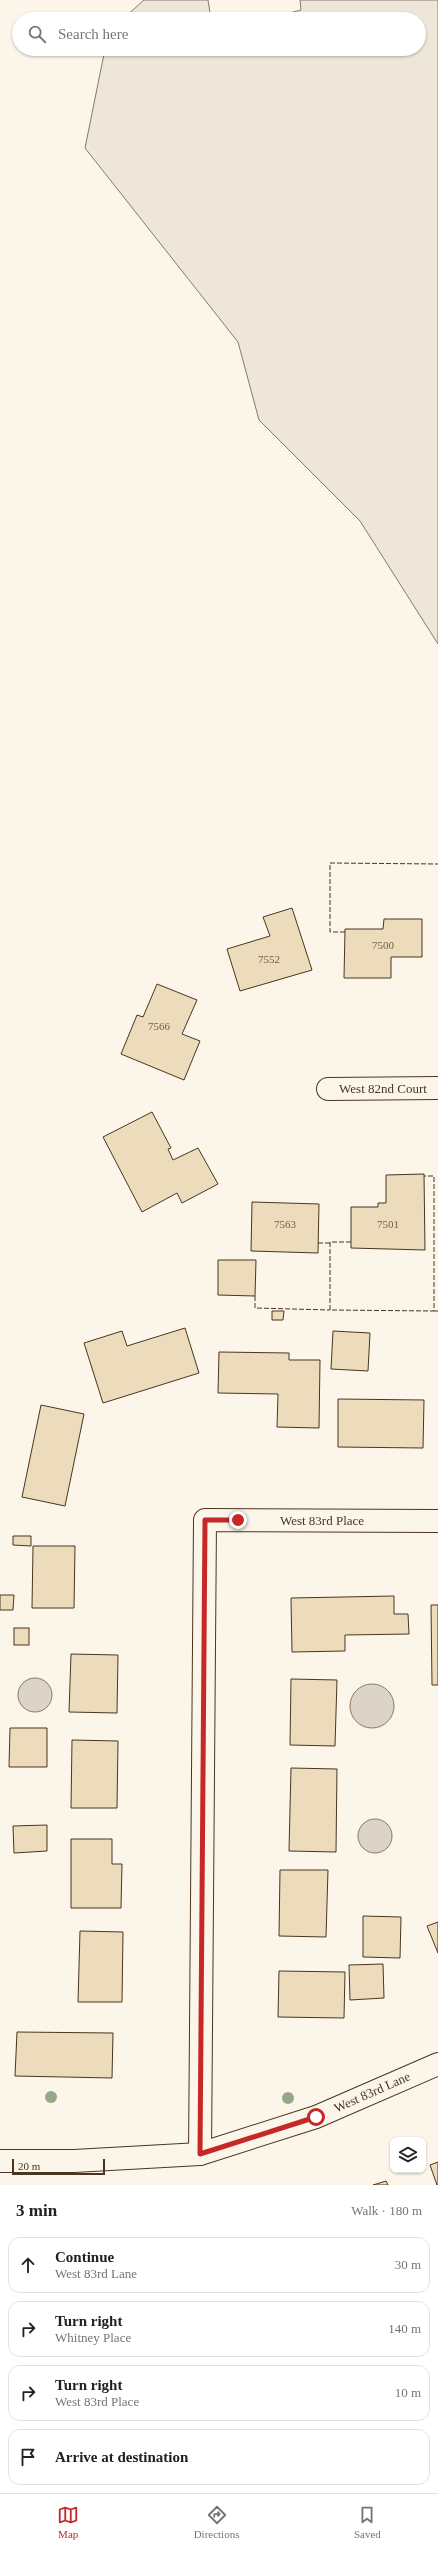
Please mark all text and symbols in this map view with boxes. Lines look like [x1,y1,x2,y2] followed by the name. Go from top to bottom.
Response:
[12,12,426,56] search box
[26,23,48,45] icon: search
[58,26,128,42] text: Search here
[372,939,395,951] house number: 7500
[258,953,280,965] house number: 7552
[148,1020,171,1032] house number: 7566
[339,1081,427,1096] street label: West 82nd Court
[274,1218,297,1230] house number: 7563
[377,1218,399,1230] house number: 7501
[229,1511,247,1529] route end
[280,1513,364,1528] street label: West 83rd Place
[332,2068,413,2116] street label: West 83rd Lane
[307,2108,325,2126] route start
[390,2137,426,2173] map controls
[390,2137,426,2173] button: layers
[12,2157,105,2176] scale bar
[18,2160,40,2172] text: 20 m
[16,2201,57,2220] text: 3 min
[351,2203,422,2218] text: Walk · 180 m
[55,2249,114,2265] text: Continue
[17,2254,39,2276] icon: ahead
[395,2257,421,2272] text: 30 m
[55,2266,137,2281] text: West 83rd Lane
[55,2313,122,2329] text: Turn right
[17,2318,39,2340] icon: right
[388,2321,421,2336] text: 140 m
[55,2330,131,2345] text: Whitney Place
[55,2377,122,2393] text: Turn right
[17,2382,39,2404] icon: right
[395,2385,421,2400] text: 10 m
[55,2394,139,2409] text: West 83rd Place
[17,2446,39,2468] icon: arrive
[55,2449,188,2465] text: Arrive at destination
[57,2504,79,2540] tab: Map
[194,2504,239,2540] tab: Directions
[354,2504,381,2540] tab: Saved

